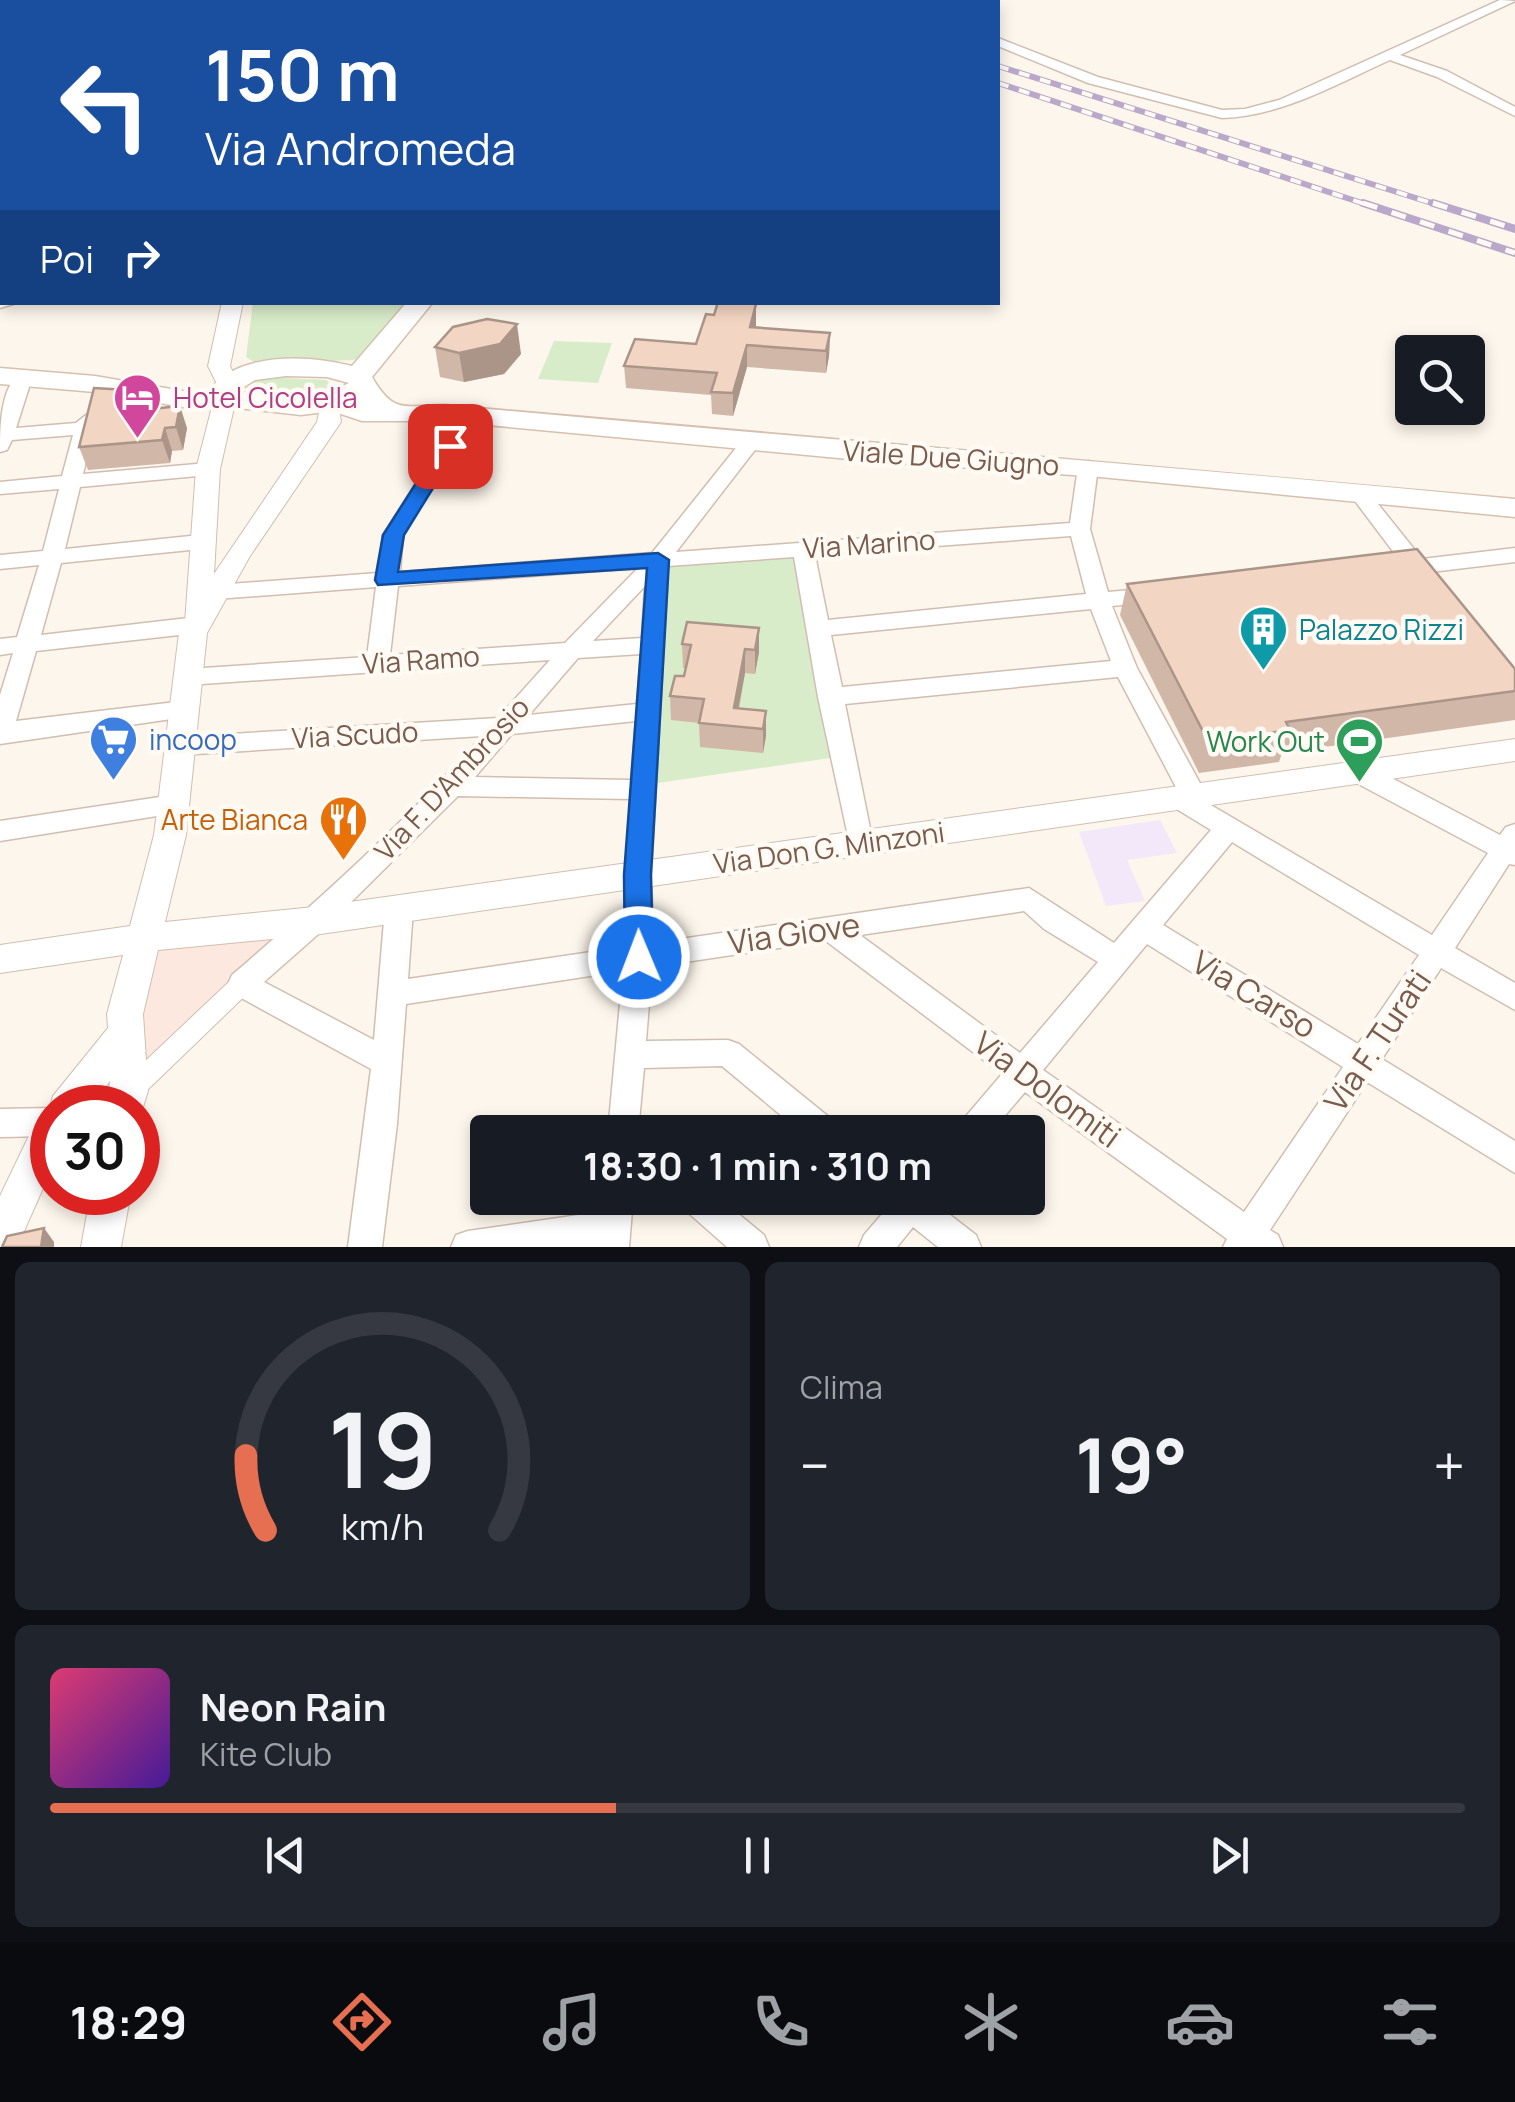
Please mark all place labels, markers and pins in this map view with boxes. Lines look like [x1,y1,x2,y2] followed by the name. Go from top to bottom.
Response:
[112,372,164,440] hotel icon: Hotel Cicolella
[173,378,358,416] place label: Hotel Cicolella
[408,404,493,489] pin
[1238,604,1290,672] building icon: Palazzo Rizzi
[1299,610,1464,648] place label: Palazzo Rizzi
[88,714,140,782] supermarket icon: incoop
[1334,716,1386,784] sports icon: Work Out
[149,720,237,758] place label: incoop
[1206,722,1325,760] place label: Work Out
[317,794,369,862] restaurant icon: Arte Bianca
[161,800,308,838] place label: Arte Bianca

